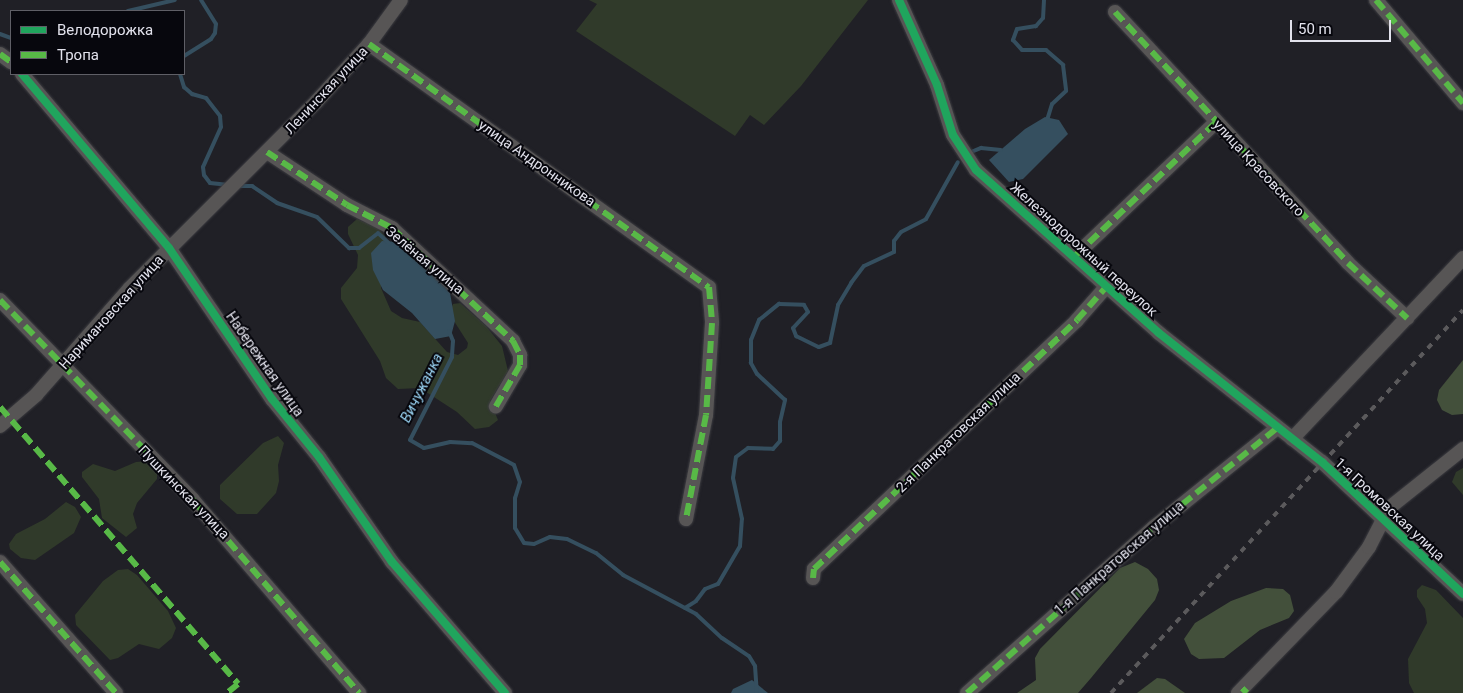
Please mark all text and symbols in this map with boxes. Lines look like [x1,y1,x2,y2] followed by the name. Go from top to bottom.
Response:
[10,10,185,75] legend
[1293,10,1394,42] scale bar
[1298,20,1332,38] text: 50 m
[57,21,153,39] text: Велодорожка
[281,43,371,137] street label: Ленинская улица
[57,46,99,64] text: Тропа
[475,116,599,210] street label: улица Андронникова
[1210,116,1308,220] street label: улица Красовского
[1007,178,1161,320] street label: Железнодорожный переулок
[383,223,467,297] street label: Зелёная улица
[55,251,167,373] street label: Наримановская улица
[223,308,307,420] street label: Набережная улица
[397,350,447,426] water label: Вичужанка
[892,368,1024,496] street label: 2-я Панкратовская улица
[135,442,233,542] street label: Пушкинская улица
[1332,454,1448,564] street label: 1-я Громовская улица
[1051,497,1187,619] street label: 1-я Панкратовская улица

